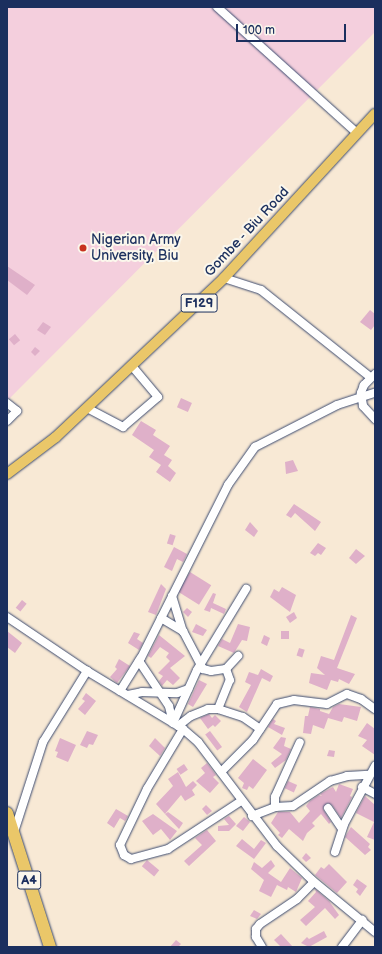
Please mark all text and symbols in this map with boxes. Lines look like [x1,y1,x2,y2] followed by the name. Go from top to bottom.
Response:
[238,16,348,42] scale bar
[243,23,275,38] text: 100 m
[201,183,293,281] street label: Gombe - Biu Road
[91,232,181,264] place label: Nigerian Army University, Biu
[78,243,88,253] marker: Nigerian Army University, Biu
[180,292,218,314] road number: F129
[17,869,41,891] road number: A4

